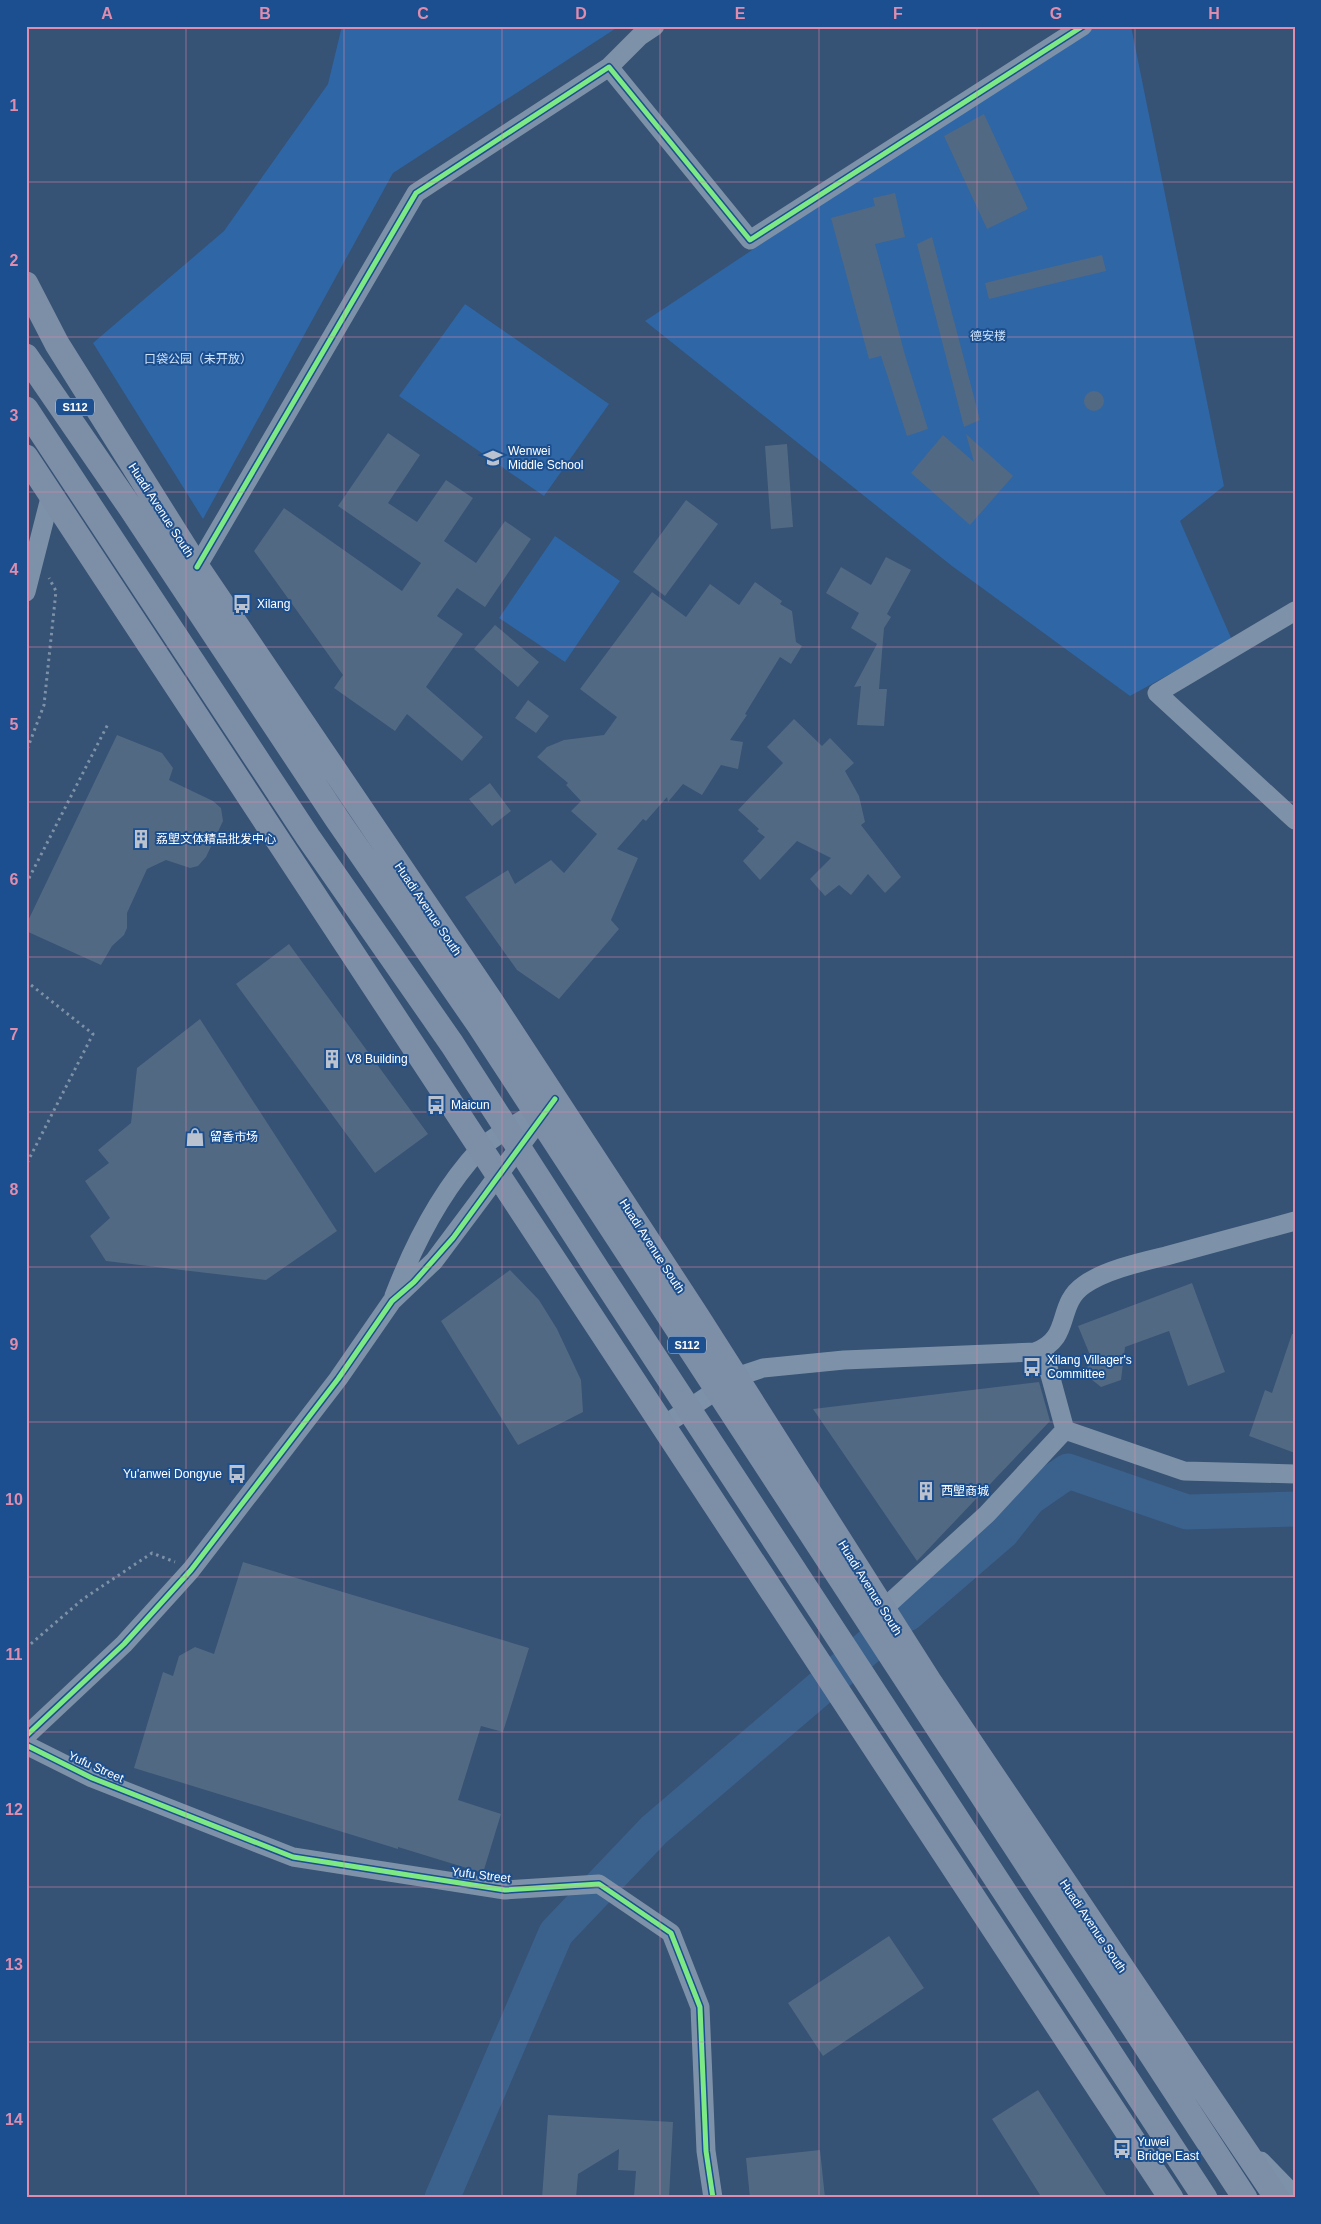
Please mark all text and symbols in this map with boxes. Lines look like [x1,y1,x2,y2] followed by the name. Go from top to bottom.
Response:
[101,5,113,22] text: A
[259,5,271,22] text: B
[417,5,429,22] text: C
[575,5,587,22] text: D
[735,5,746,22] text: E
[893,5,903,22] text: F
[1050,5,1062,22] text: G
[1208,5,1220,22] text: H
[10,97,19,114] text: 1
[10,252,19,269] text: 2
[970,329,1006,343] park label: 德安楼
[144,352,252,366] park label: 口袋公园（未开放）
[56,398,94,416] road number: S112
[10,407,19,424] text: 3
[508,444,583,472] place label: Wenwei Middle School
[482,447,504,469] school or university icon: Wenwei Middle School
[125,460,197,560] street label: Huadi Avenue South
[10,561,19,578] text: 4
[231,593,253,615] bus stop icon: Xilang
[257,597,290,611] place label: Xilang
[10,716,19,733] text: 5
[130,828,152,850] building icon: 荔塱文体精品批发中心
[156,832,276,846] place label: 荔塱文体精品批发中心
[392,860,464,958] street label: Huadi Avenue South
[10,871,19,888] text: 6
[10,1026,19,1043] text: 7
[321,1048,343,1070] building icon: V8 Building
[347,1052,408,1066] place label: V8 Building
[425,1094,447,1116] bus stop icon: Maicun
[451,1098,490,1112] place label: Maicun
[184,1126,206,1148] shop icon: 留香市场
[210,1130,258,1144] place label: 留香市场
[10,1181,19,1198] text: 8
[616,1196,688,1296] street label: Huadi Avenue South
[10,1336,19,1353] text: 9
[668,1336,706,1354] road number: S112
[1047,1353,1132,1381] place label: Xilang Villager's Committee
[1021,1356,1043,1378] bus stop icon: Xilang Villager's Committee
[226,1463,248,1485] bus stop icon: Yu'anwei Dongyue
[123,1467,222,1481] place label: Yu'anwei Dongyue
[915,1480,937,1502] building icon: 西塱商城
[941,1484,989,1498] place label: 西塱商城
[5,1491,23,1508] text: 10
[835,1538,905,1638] street label: Huadi Avenue South
[6,1646,23,1663] text: 11
[66,1749,127,1786] street label: Yufu Street
[5,1801,23,1818] text: 12
[451,1864,512,1886] street label: Yufu Street
[1057,1877,1129,1975] street label: Huadi Avenue South
[5,1956,23,1973] text: 13
[5,2111,23,2128] text: 14
[1137,2135,1200,2163] place label: Yuwei Bridge East
[1111,2138,1133,2160] bus stop icon: Yuwei Bridge East

